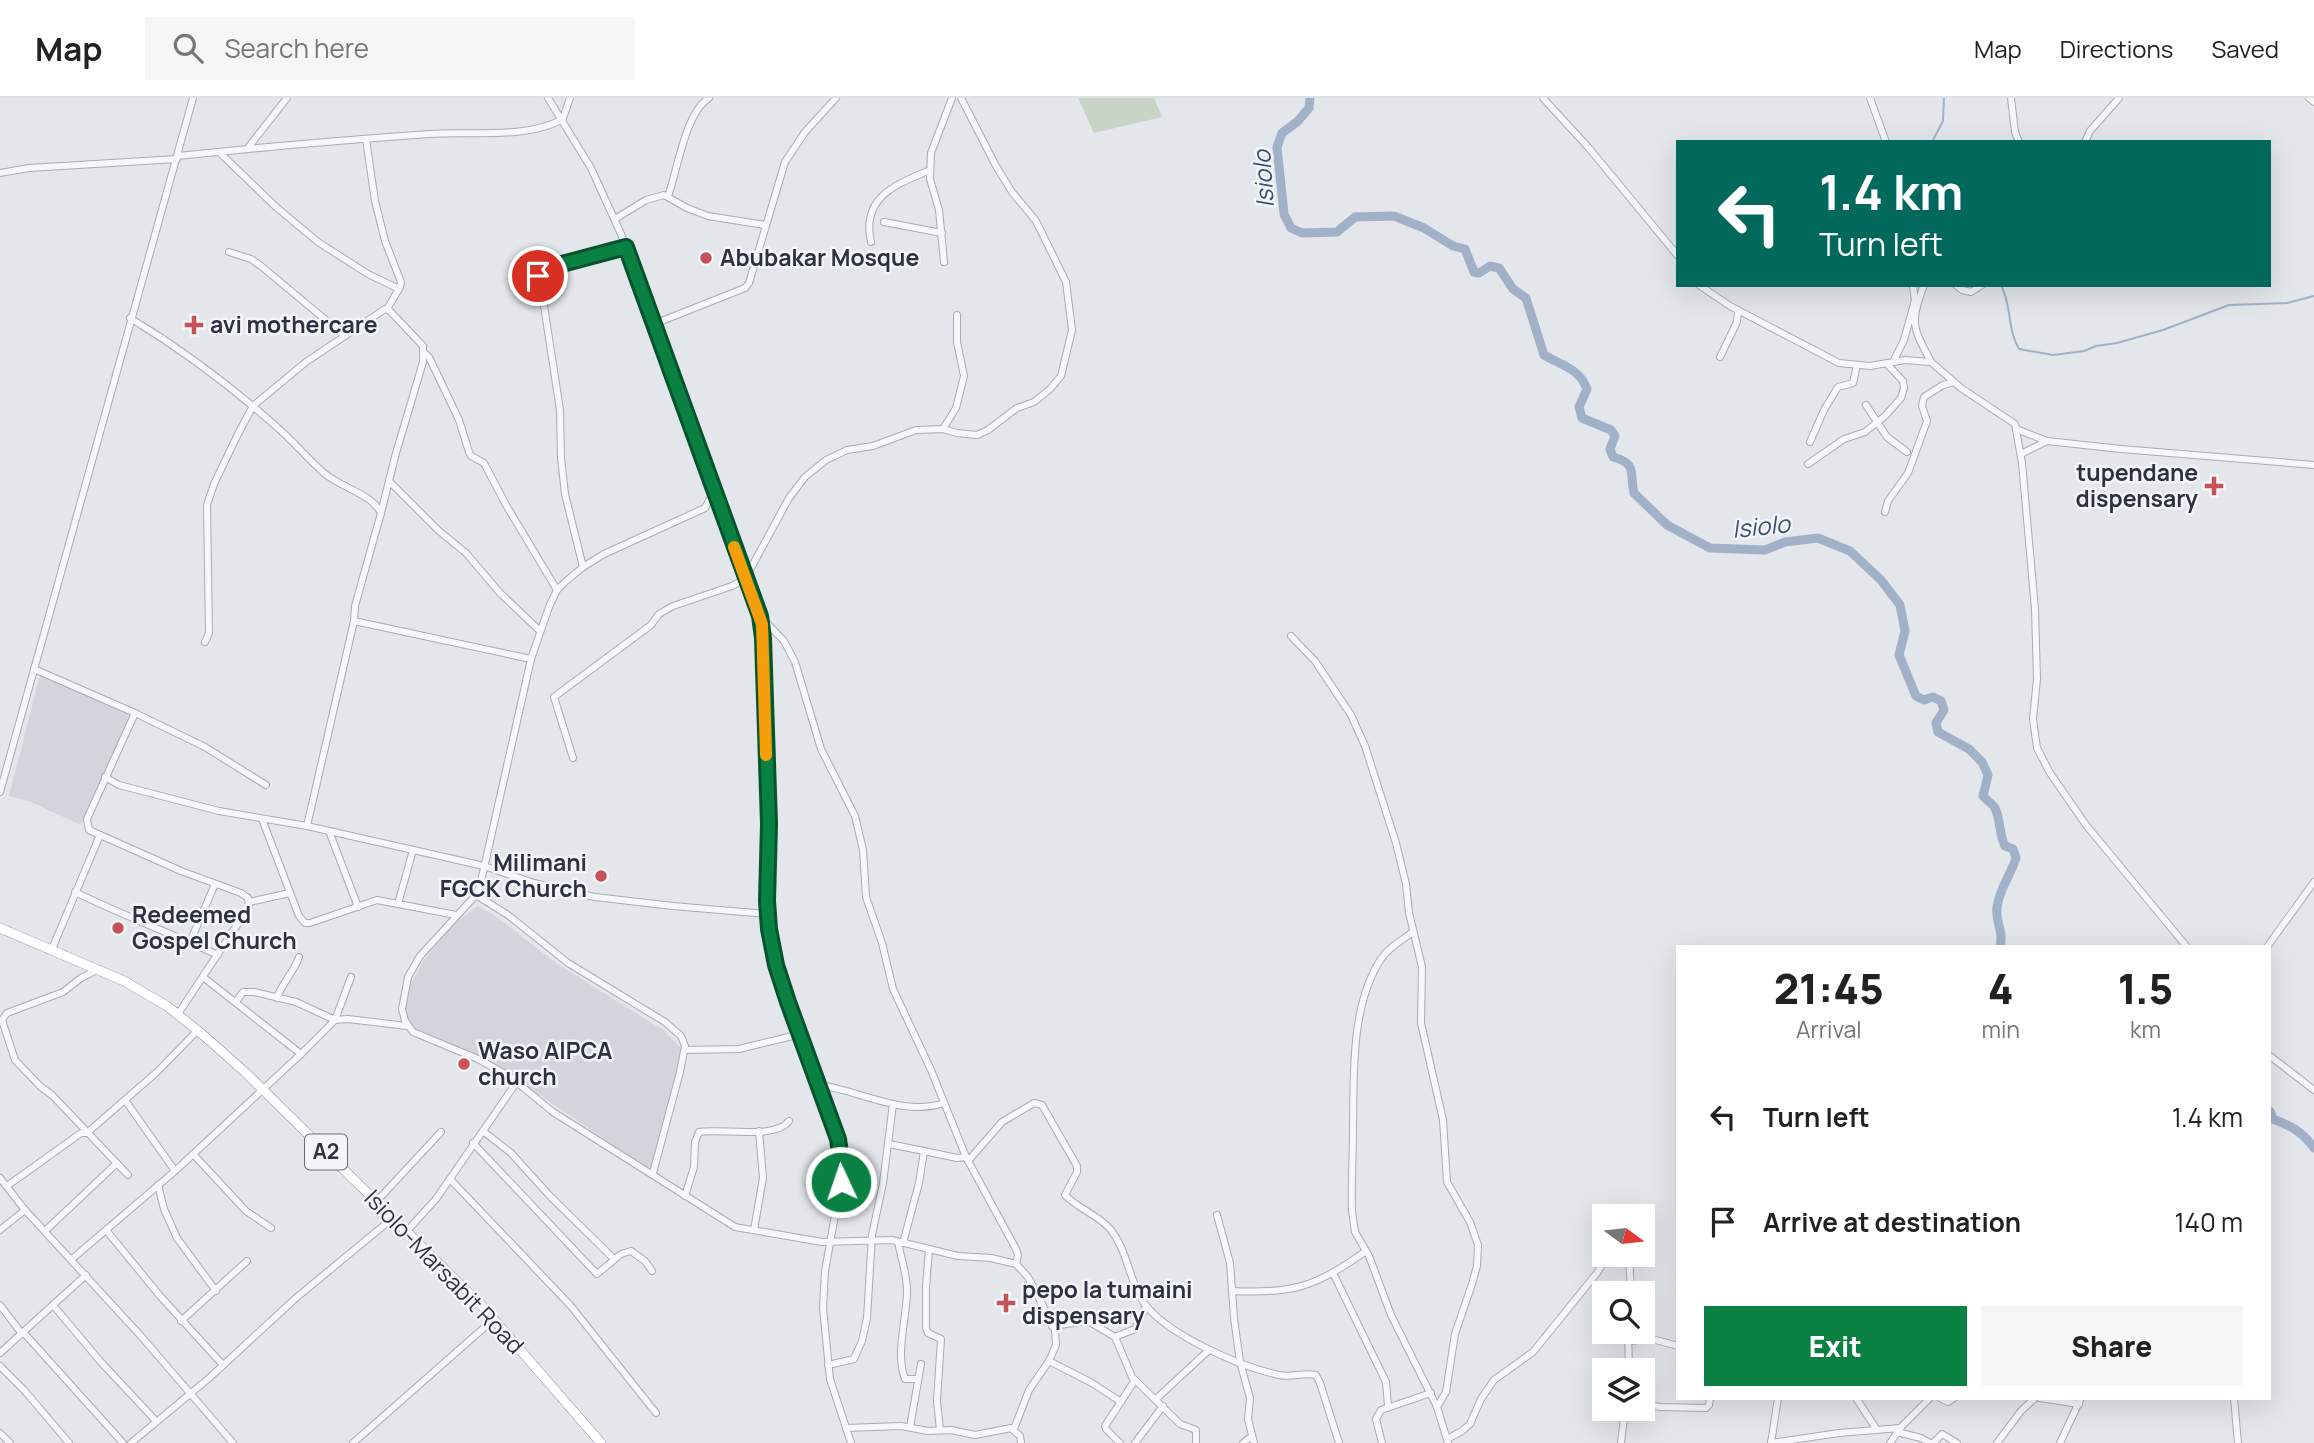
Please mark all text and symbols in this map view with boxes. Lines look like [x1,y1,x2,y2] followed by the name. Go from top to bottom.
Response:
[145,17,635,80] search box
[35,26,103,71] text: Map
[169,29,207,67] icon: search
[225,30,369,66] text: Search here
[1974,32,2022,65] text: Map
[2060,32,2173,65] text: Directions
[2211,32,2279,65] text: Saved
[1244,147,1281,209] water label: Isiolo
[1819,158,1963,225] text: 1.4 km
[1704,168,1795,259] icon: left
[1819,222,1943,266] text: Turn left
[720,241,919,273] place label: Abubakar Mosque
[508,246,568,306] pin
[698,250,714,266] marker: Abubakar Mosque
[519,257,557,295] icon: arrive
[210,308,378,340] place label: avi mothercare
[184,315,204,335] marker: avi mothercare
[2075,456,2198,514] place label: tupendane dispensary
[2204,476,2224,496] marker: tupendane dispensary
[1730,506,1793,545] water label: Isiolo
[440,846,587,904] place label: Milimani FGCK Church
[593,868,609,884] marker: Milimani FGCK Church
[132,898,297,956] place label: Redeemed Gospel Church
[110,920,126,936] marker: Redeemed Gospel Church
[1774,959,1884,1017] text: 21:45
[1988,959,2014,1017] text: 4
[2118,959,2173,1017] text: 1.5
[1796,1013,1862,1045] text: Arrival
[1981,1013,2020,1045] text: min
[2130,1013,2161,1045] text: km
[478,1034,612,1092] place label: Waso AIPCA church
[456,1056,472,1072] marker: Waso AIPCA church
[1704,1098,1742,1136] icon: left
[1763,1099,1870,1135] text: Turn left
[2172,1099,2243,1135] text: 1.4 km
[305,1134,347,1170] road number: A2
[804,1145,878,1219] position arrow
[358,1182,532,1361] street label: Isiolo-Marsabit Road
[1704,1203,1742,1241] icon: arrive
[1592,1204,1656,1267] north arrow
[1592,1204,1655,1421] map controls
[1763,1204,2021,1240] text: Arrive at destination
[2174,1204,2243,1240] text: 140 m
[1022,1273,1193,1331] place label: pepo la tumaini dispensary
[1592,1281,1655,1344] button: search
[996,1293,1016,1313] marker: pepo la tumaini dispensary
[1704,1306,1967,1386] button: Exit
[1981,1306,2243,1386] button: Share
[1592,1358,1655,1421] button: layers

